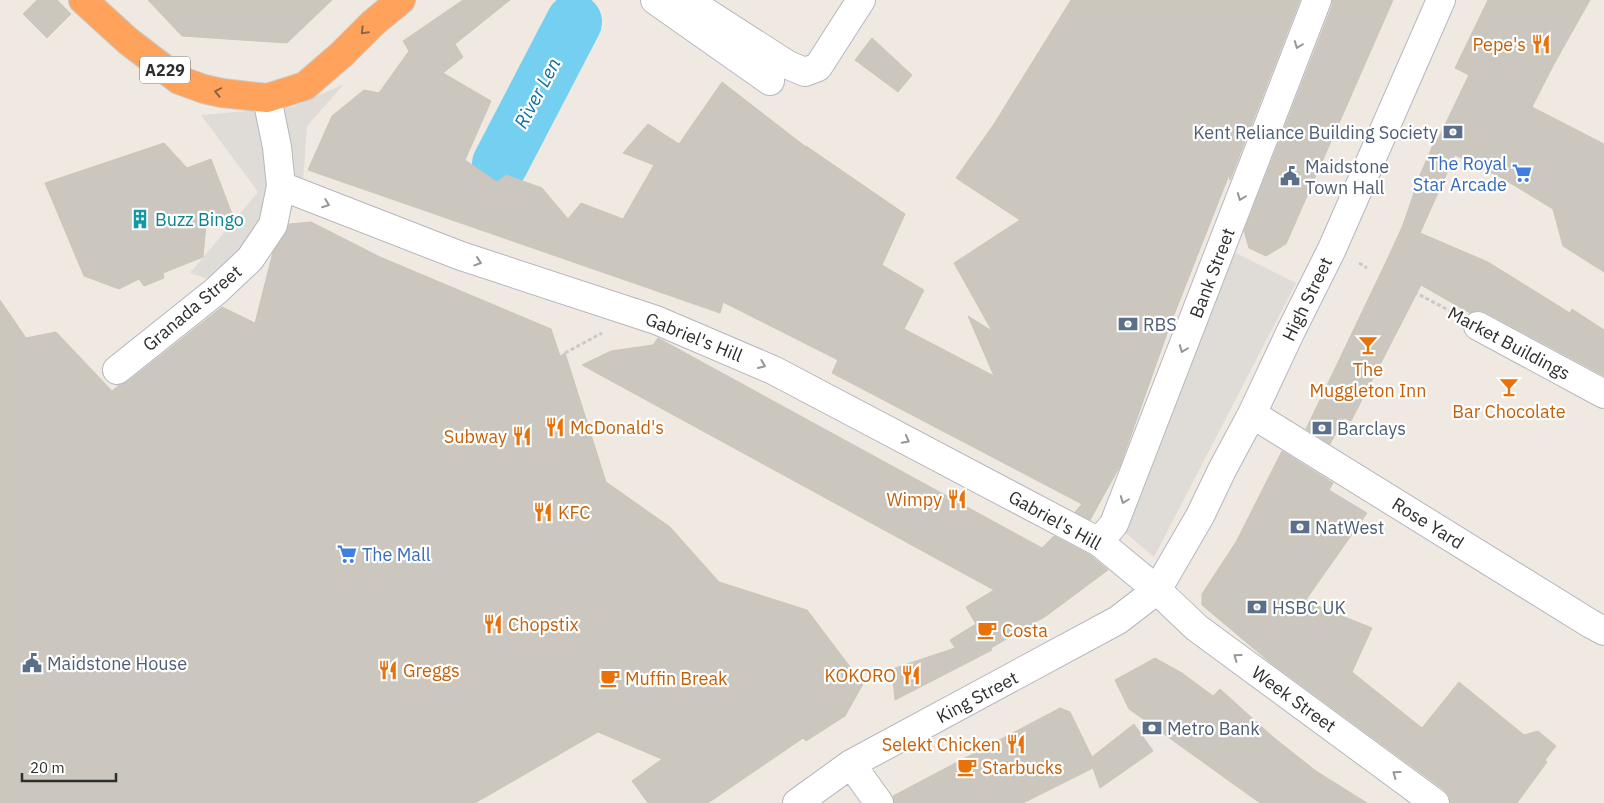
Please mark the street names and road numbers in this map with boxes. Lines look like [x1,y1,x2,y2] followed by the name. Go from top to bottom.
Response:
[140,56,190,84] road number: A229
[1184,225,1240,321] street label: Bank Street
[1277,253,1337,345] street label: High Street
[138,260,246,356] street label: Granada Street
[1444,301,1574,385] street label: Market Buildings
[642,307,746,367] street label: Gabriel's Hill
[1004,485,1106,555] street label: Gabriel's Hill
[1388,492,1468,554] street label: Rose Yard
[1247,661,1341,737] street label: Week Street
[932,666,1022,728] street label: King Street

